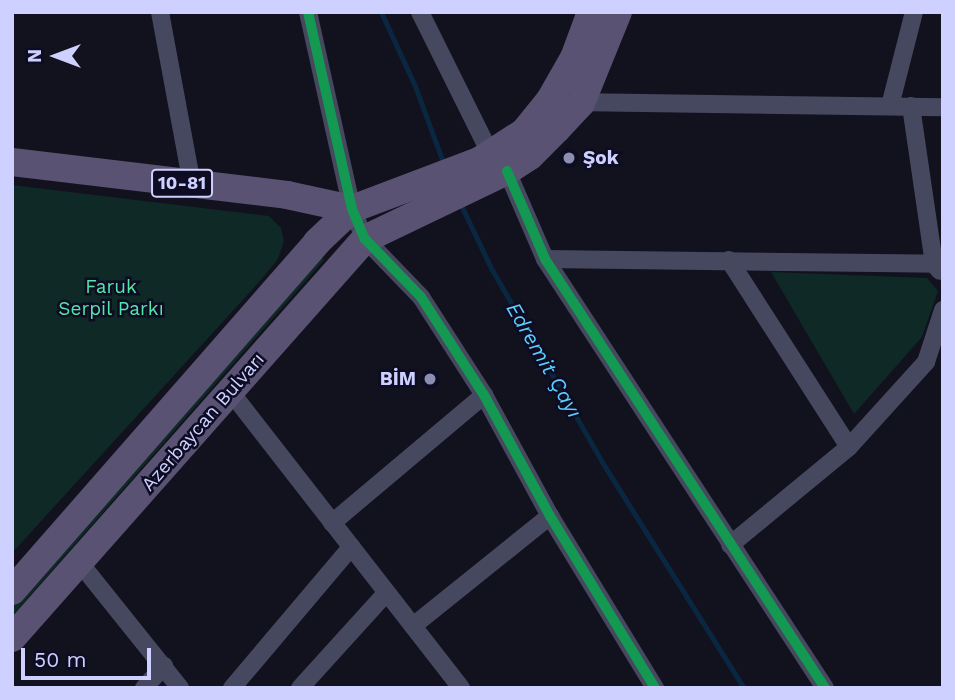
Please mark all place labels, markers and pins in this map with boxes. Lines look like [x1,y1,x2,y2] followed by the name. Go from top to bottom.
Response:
[583,147,618,169] place label: Şok
[561,150,577,166] marker: Şok
[380,368,416,390] place label: BİM
[422,371,438,387] marker: BİM

